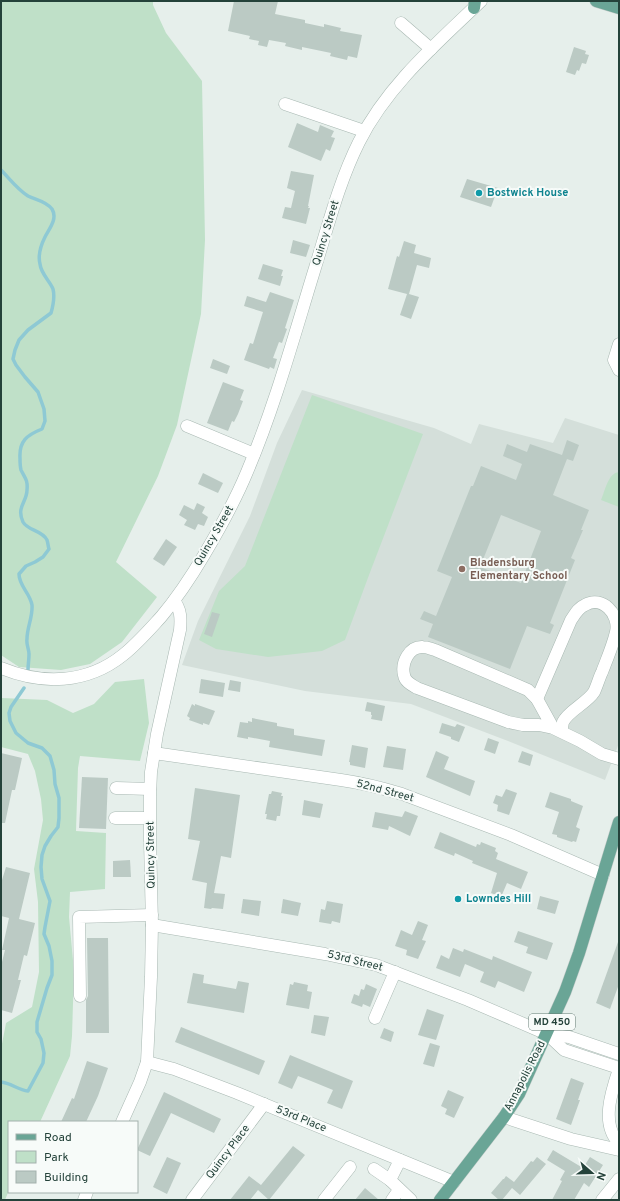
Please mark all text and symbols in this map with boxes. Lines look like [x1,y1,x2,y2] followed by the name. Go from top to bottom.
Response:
[487,186,568,200] place label: Bostwick House
[474,188,484,198] marker: Bostwick House
[309,199,343,267] street label: Quincy Street
[191,503,237,569] street label: Quincy Street
[470,556,567,583] place label: Bladensburg Elementary School
[457,564,467,574] marker: Bladensburg Elementary School
[355,777,415,805] street label: 52nd Street
[143,821,159,889] street label: Quincy Street
[466,892,531,906] place label: Lowndes Hill
[453,894,463,904] marker: Lowndes Hill
[326,947,384,975] street label: 53rd Street
[529,1014,575,1030] road number: MD 450
[501,1038,549,1114] street label: Annapolis Road
[274,1102,328,1136] street label: 53rd Place
[8,1121,138,1193] legend
[203,1122,253,1182] street label: Quincy Place
[44,1130,72,1146] text: Road
[44,1150,69,1166] text: Park
[572,1153,612,1193] north arrow
[44,1170,88,1186] text: Building
[593,1170,608,1182] text: N

